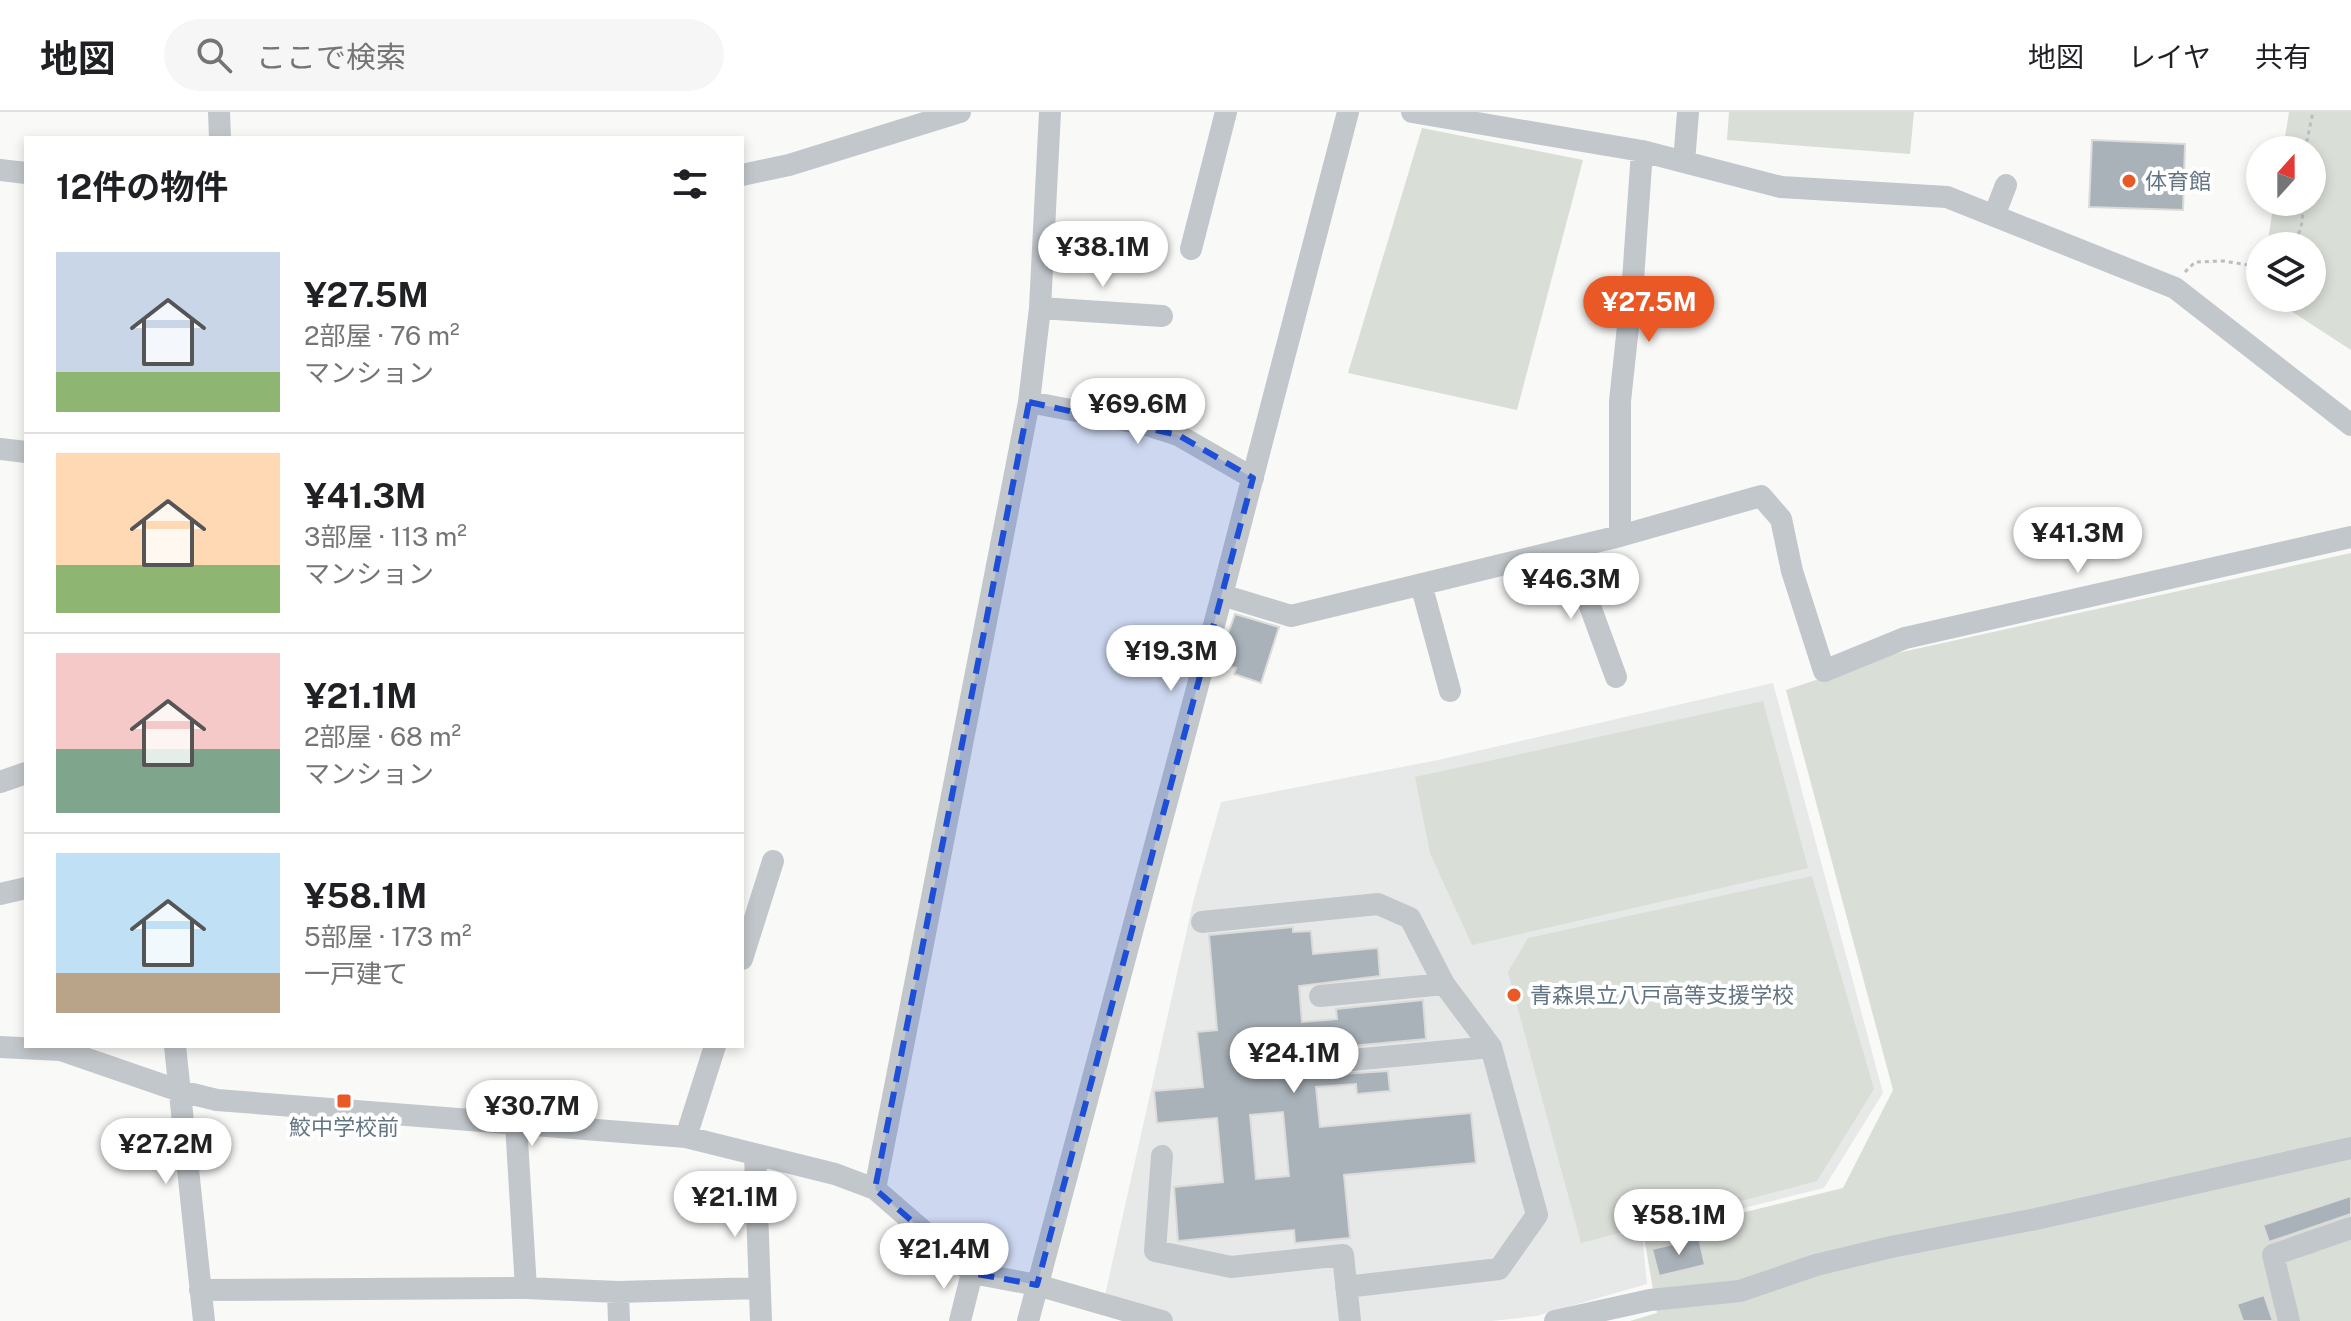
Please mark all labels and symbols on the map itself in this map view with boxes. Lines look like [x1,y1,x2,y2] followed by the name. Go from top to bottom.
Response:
[2246,136,2326,216] north arrow
[2145,168,2211,194] place label: 体育館
[2120,172,2138,190] marker: 体育館
[1038,221,1168,289] pin: ¥38.1M
[1584,276,1714,344] pin: ¥27.5M
[1073,378,1203,446] pin: ¥69.6M
[2013,507,2143,575] pin: ¥41.3M
[1506,553,1636,621] pin: ¥46.3M
[1106,625,1236,693] pin: ¥19.3M
[1530,982,1794,1008] place label: 青森県立八戸高等支援学校
[1505,986,1523,1004] marker: 青森県立八戸高等支援学校
[1229,1027,1359,1095] pin: ¥24.1M
[467,1080,597,1148] pin: ¥30.7M
[335,1092,353,1110] marker: 鮫中学校前
[289,1114,399,1140] place label: 鮫中学校前
[101,1118,231,1186] pin: ¥27.2M
[670,1171,800,1239] pin: ¥21.1M
[1614,1189,1744,1257] pin: ¥58.1M
[879,1223,1009,1291] pin: ¥21.4M

